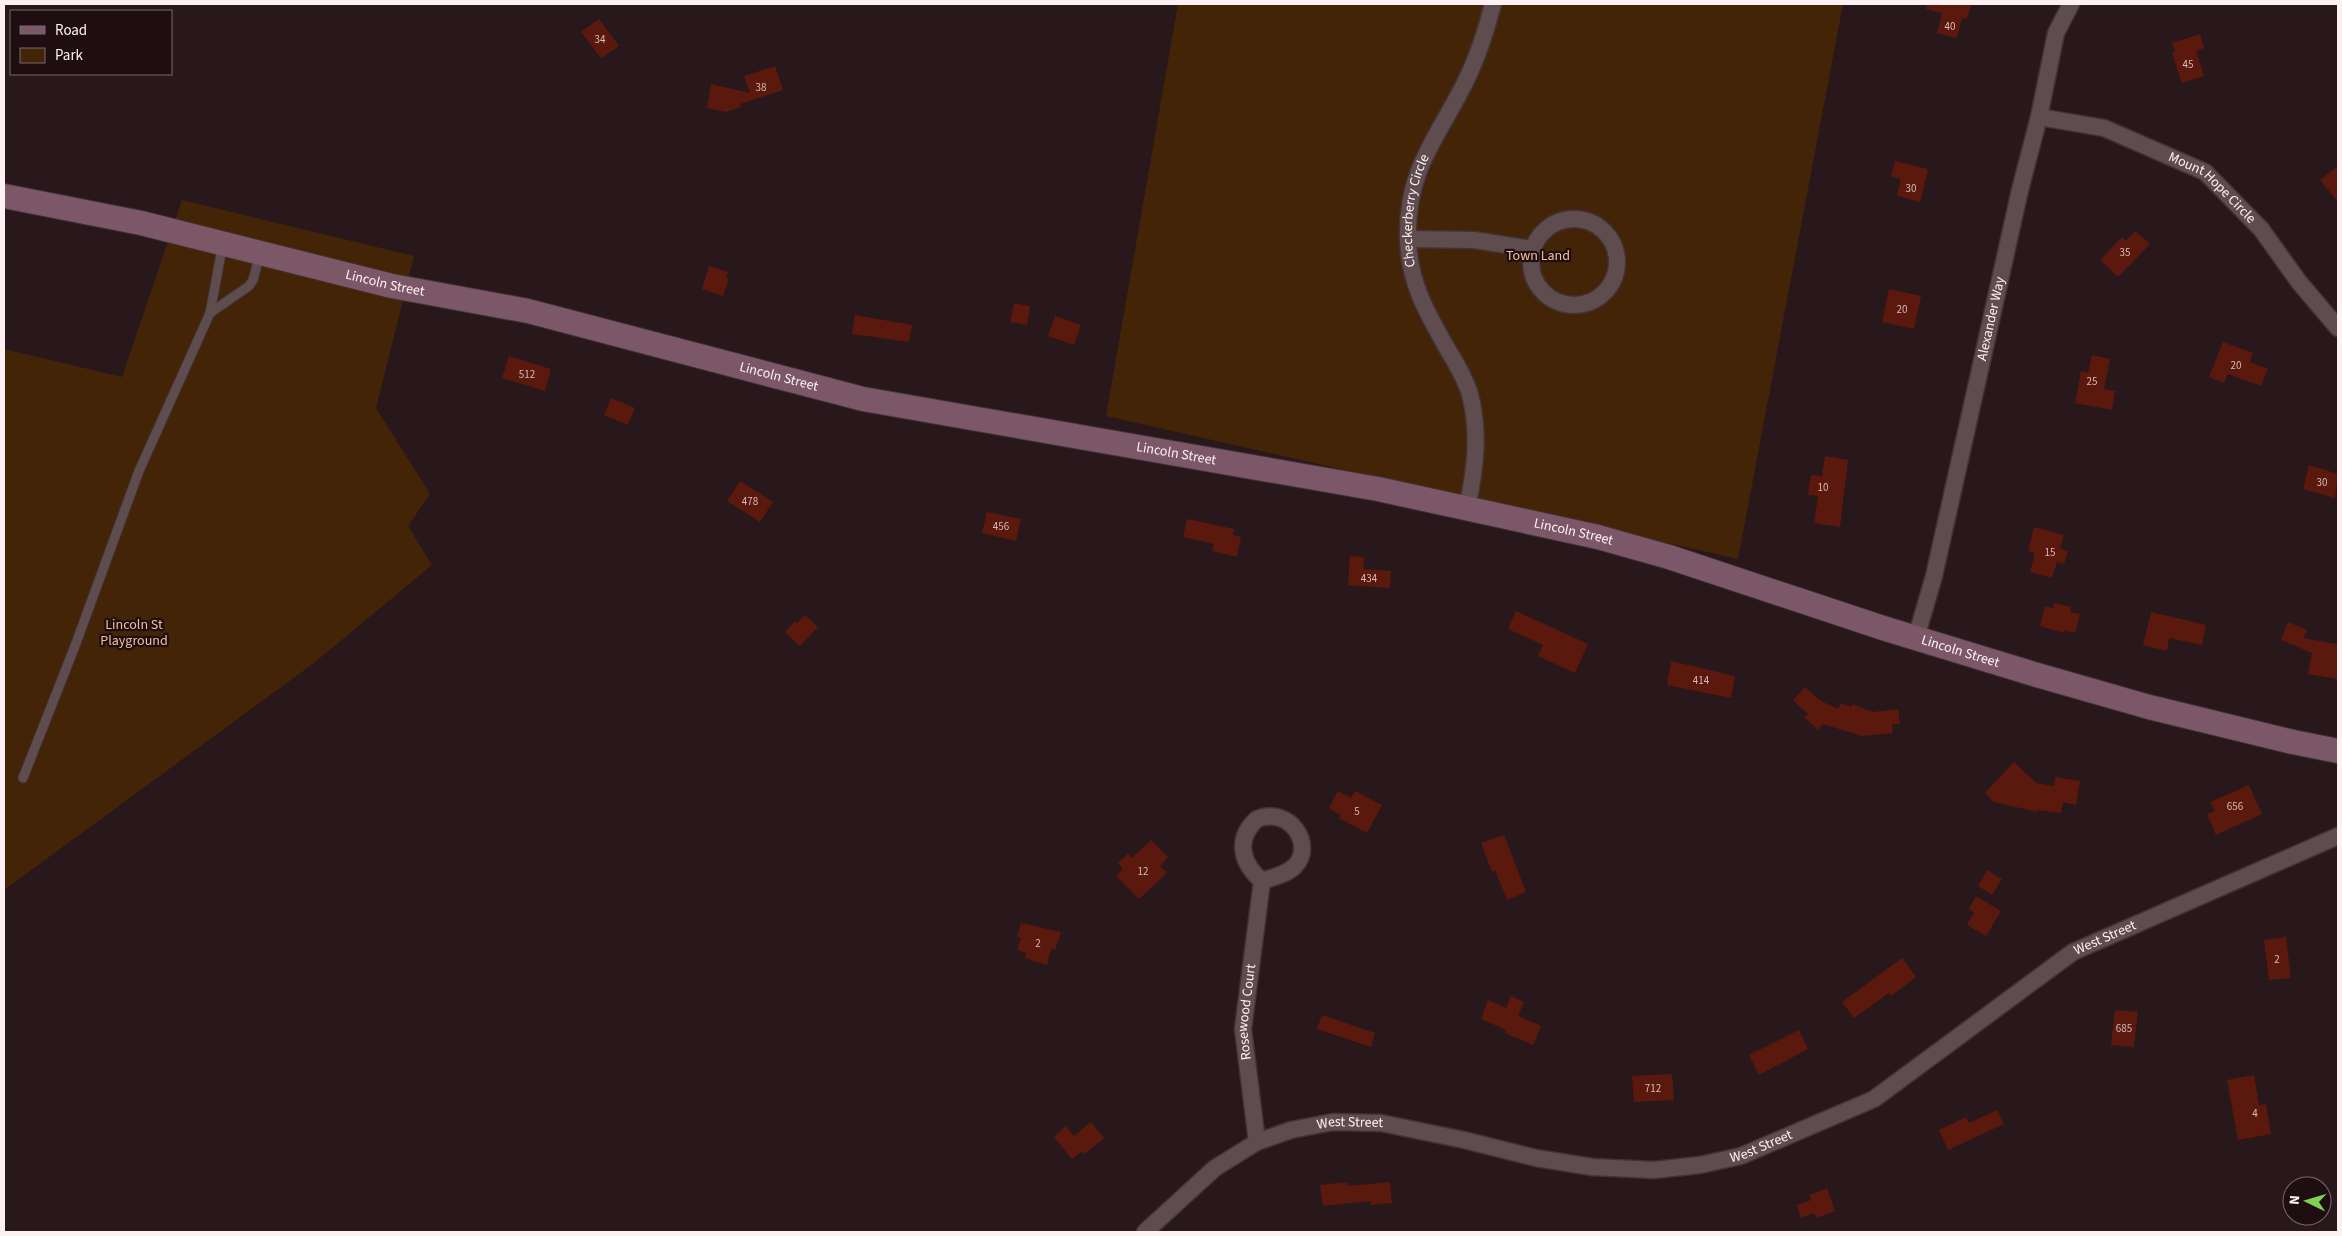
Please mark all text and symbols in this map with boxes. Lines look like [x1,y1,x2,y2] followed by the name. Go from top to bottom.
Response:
[10,10,172,75] legend
[1945,19,1955,34] house number: 40
[55,20,87,41] text: Road
[595,32,606,47] house number: 34
[55,45,84,66] text: Park
[2183,57,2193,72] house number: 45
[756,80,767,95] house number: 38
[2165,147,2260,228] street label: Mount Hope Circle
[1398,151,1435,269] street label: Checkerberry Circle
[1906,181,1916,196] house number: 30
[2120,245,2130,260] house number: 35
[1506,246,1570,266] park label: Town Land
[343,265,427,302] street label: Lincoln Street
[1972,274,2010,363] street label: Alexander Way
[1897,302,1907,317] house number: 20
[737,357,821,397] street label: Lincoln Street
[2231,358,2241,373] house number: 20
[519,367,535,382] house number: 512
[2087,374,2097,389] house number: 25
[1135,437,1218,471] street label: Lincoln Street
[2317,475,2327,490] house number: 30
[1818,480,1828,495] house number: 10
[742,494,759,509] house number: 478
[1532,513,1616,551] street label: Lincoln Street
[993,519,1010,534] house number: 456
[2045,545,2055,560] house number: 15
[1361,571,1378,586] house number: 434
[100,615,168,651] park label: Lincoln St Playground
[1919,630,2002,673] street label: Lincoln Street
[1693,673,1710,688] house number: 414
[2227,799,2244,814] house number: 656
[1354,804,1360,819] house number: 5
[1138,864,1148,879] house number: 12
[2071,915,2140,960] street label: West Street
[1035,936,1041,951] house number: 2
[2274,952,2280,967] house number: 2
[1233,962,1261,1061] street label: Rosewood Court
[2116,1021,2132,1036] house number: 685
[1645,1081,1661,1096] house number: 712
[2252,1106,2258,1121] house number: 4
[1315,1112,1384,1135] street label: West Street
[1728,1125,1796,1168] street label: West Street
[2282,1176,2332,1226] north arrow
[2285,1194,2305,1205] text: N

